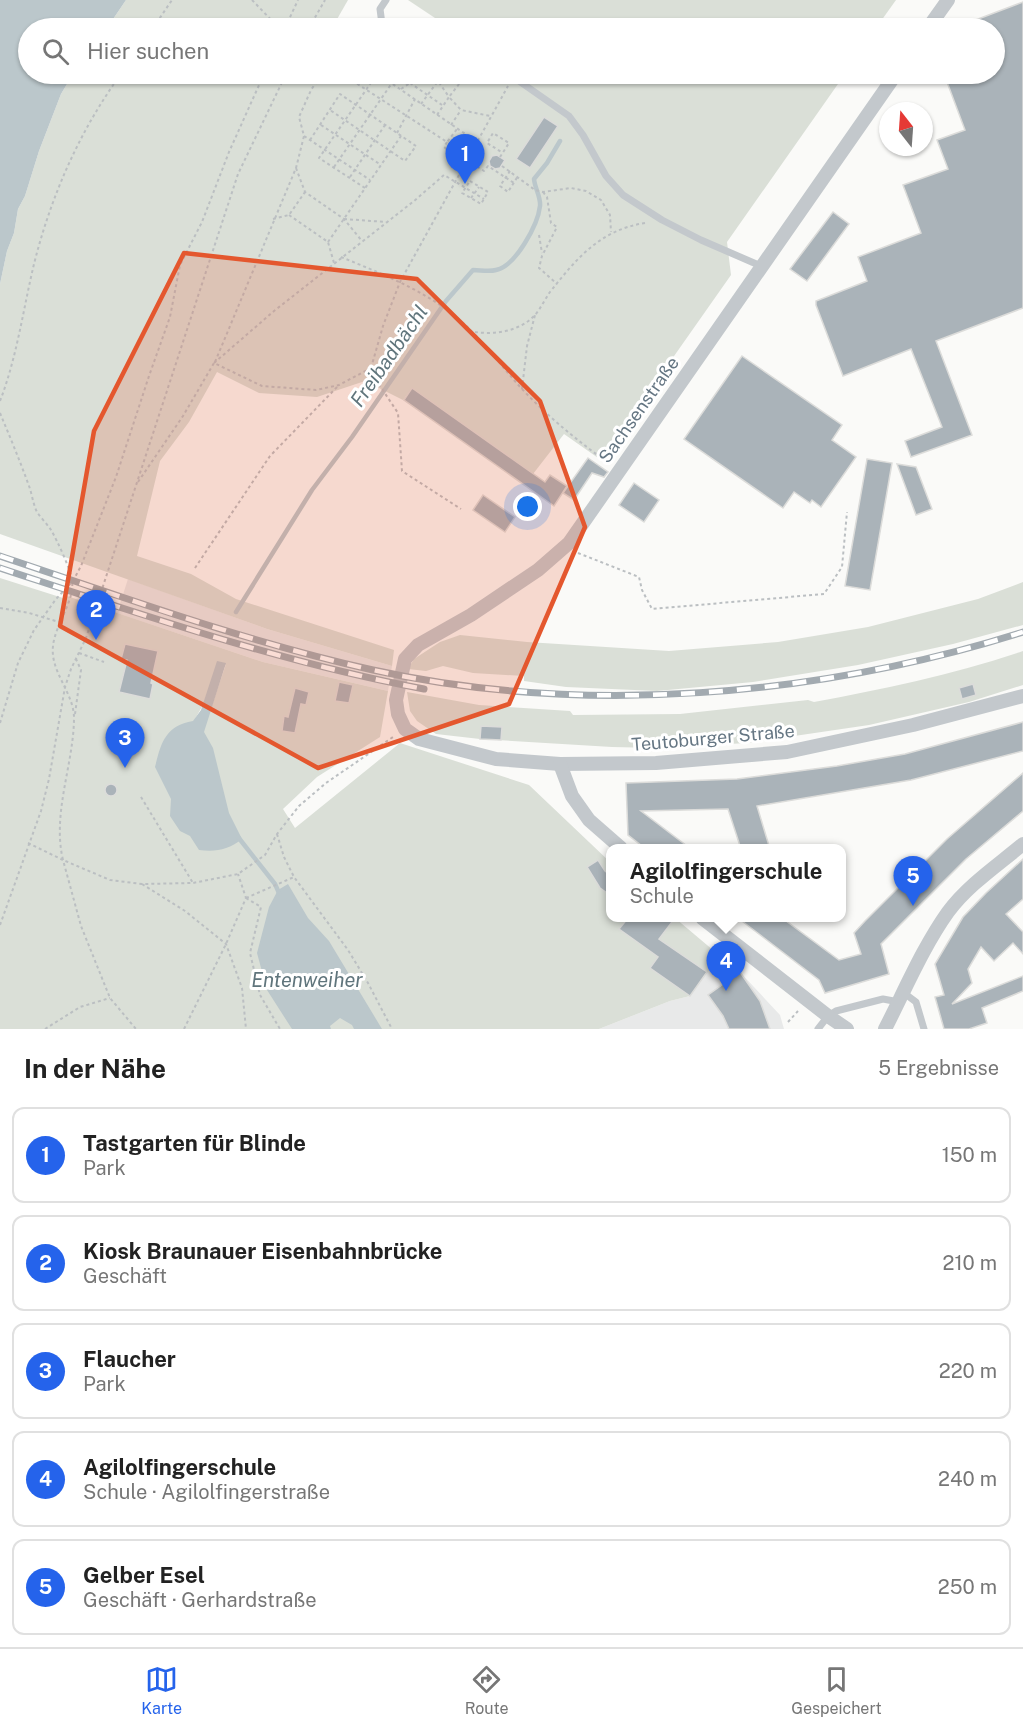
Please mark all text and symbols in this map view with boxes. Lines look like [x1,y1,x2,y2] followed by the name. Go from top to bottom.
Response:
[18,18,1005,84] search box
[39,35,72,68] icon: search
[87,38,209,64] text: Hier suchen
[879,102,933,156] north arrow
[446,134,484,184] pin: 1
[345,301,433,411] water label: Freibadbächl
[594,353,683,467] street label: Sachsenstraße
[513,492,542,521] your location
[76,590,116,640] pin: 2
[106,718,144,768] pin: 3
[631,720,795,755] street label: Teutoburger Straße
[606,844,846,922] popup
[894,856,932,906] pin: 5
[629,858,823,884] text: Agilolfingerschule
[629,884,694,908] text: Schule
[706,942,746,991] pin: 4
[251,968,363,992] water label: Entenweiher
[24,1053,166,1084] text: In der Nähe
[878,1056,999,1080] text: 5 Ergebnisse
[83,1130,306,1156] text: Tastgarten für Blinde
[41,1143,50,1167] text: 1
[942,1143,997,1167] text: 150 m
[83,1156,126,1180] text: Park
[83,1238,443,1264] text: Kiosk Braunauer Eisenbahnbrücke
[39,1251,52,1275] text: 2
[943,1251,997,1275] text: 210 m
[83,1264,167,1288] text: Geschäft
[83,1346,176,1372] text: Flaucher
[39,1359,52,1383] text: 3
[939,1359,997,1383] text: 220 m
[83,1372,126,1396] text: Park
[83,1454,276,1480] text: Agilolfingerschule
[39,1467,52,1491] text: 4
[938,1467,997,1491] text: 240 m
[83,1480,330,1504] text: Schule · Agilolfingerstraße
[83,1562,205,1588] text: Gelber Esel
[39,1575,52,1599] text: 5
[938,1575,997,1599] text: 250 m
[83,1588,317,1612] text: Geschäft · Gerhardstraße
[141,1663,182,1718] tab: Karte
[465,1663,509,1718] tab: Route
[791,1663,882,1718] tab: Gespeichert

